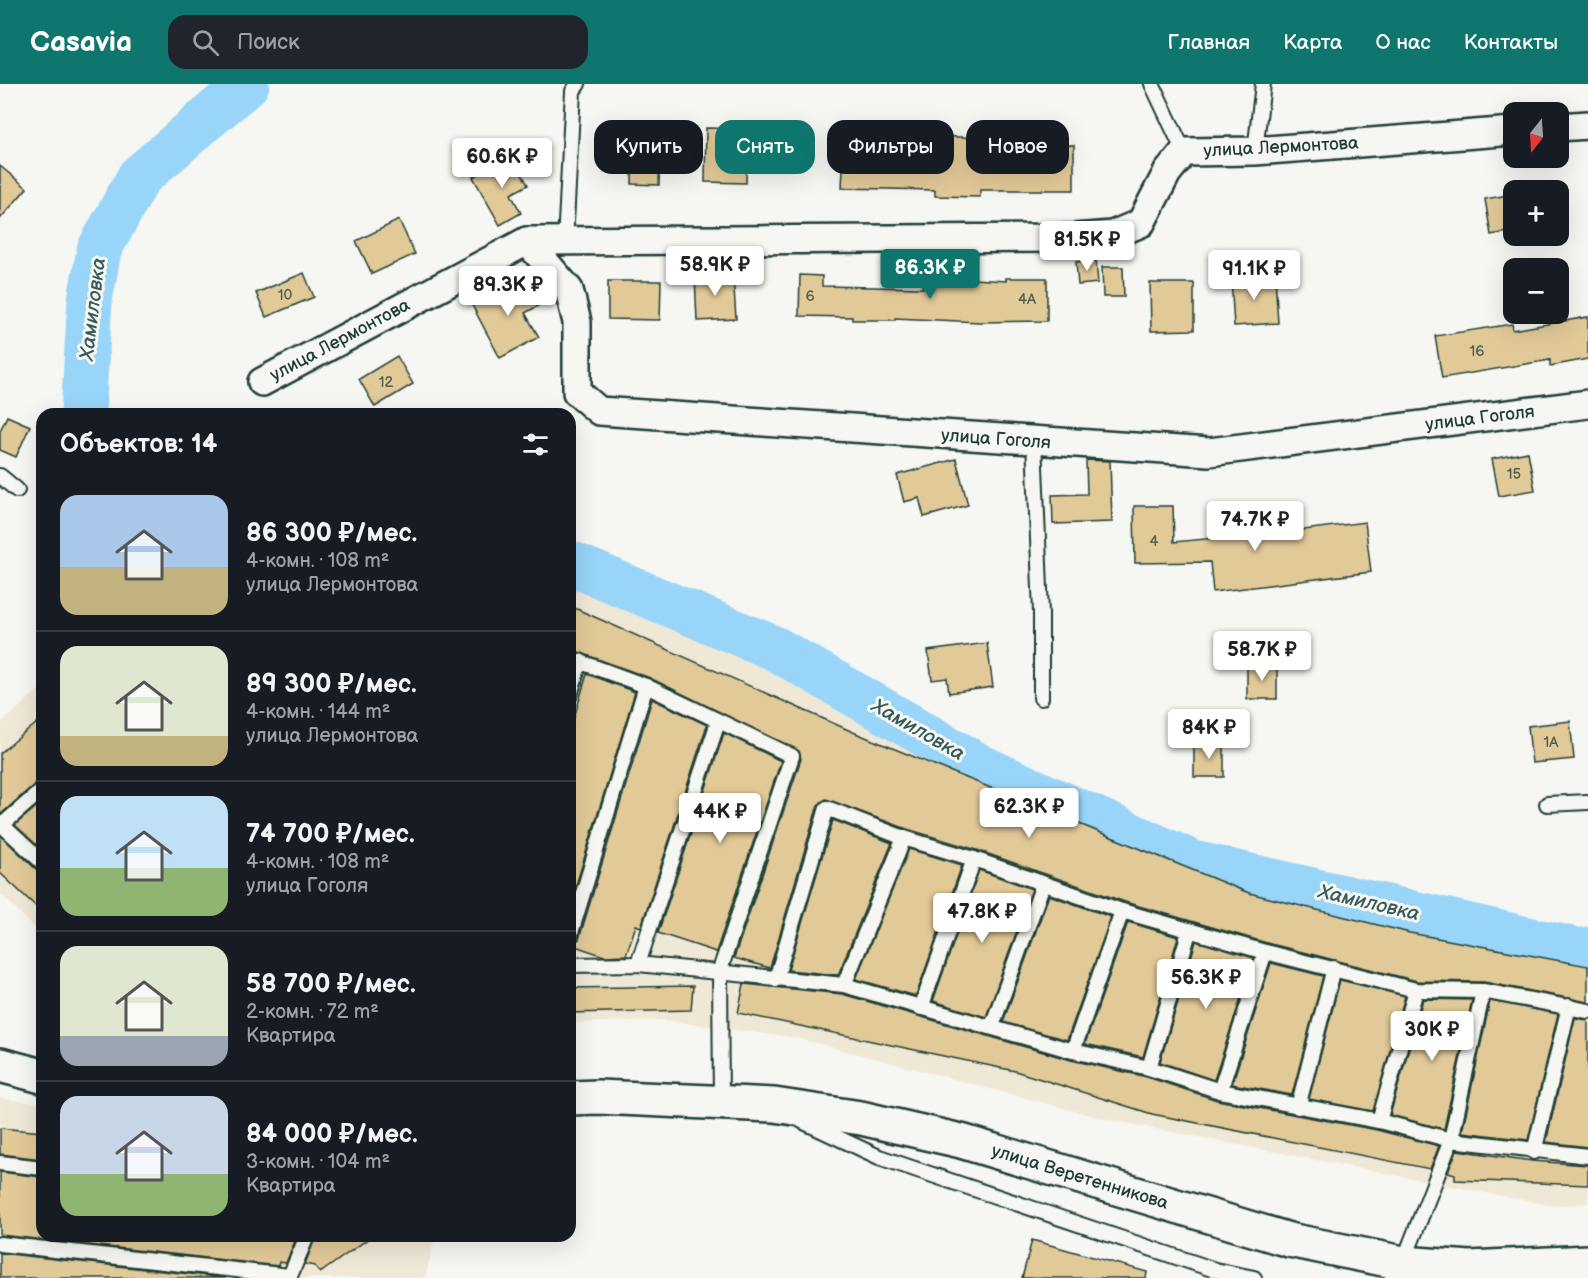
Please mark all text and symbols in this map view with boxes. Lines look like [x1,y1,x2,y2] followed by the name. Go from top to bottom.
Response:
[168,15,588,69] search box
[30,26,132,59] text: Casavia
[189,26,222,59] icon: search
[237,29,300,56] text: Поиск
[1167,30,1250,55] text: Главная
[1283,30,1342,55] text: Карта
[1375,30,1431,55] text: О нас
[1464,30,1558,55] text: Контакты
[1503,102,1569,168] north arrow
[1503,102,1569,324] map controls
[594,120,703,174] chip: Купить
[715,120,815,174] chip: Снять
[827,120,954,174] chip: Фильтры
[966,120,1069,174] chip: Новое
[1203,132,1359,162] street label: улица Лермонтова
[447,138,557,189] pin: 60.6K ₽
[466,145,538,169] text: 60.6K ₽
[1503,180,1569,246] button: +
[1032,221,1142,272] pin: 81.5K ₽
[1053,228,1121,252] text: 81.5K ₽
[660,246,770,297] pin: 58.9K ₽
[875,249,985,300] pin: 86.3K ₽
[1199,250,1309,301] pin: 91.1K ₽
[680,253,750,277] text: 58.9K ₽
[75,256,111,363] water label: Хамиловка
[895,256,965,280] text: 86.3K ₽
[1222,257,1286,281] text: 91.1K ₽
[1503,258,1569,324] button: −
[453,266,563,317] pin: 89.3K ₽
[473,273,543,297] text: 89.3K ₽
[278,286,292,305] house number: 10
[805,287,815,306] house number: 6
[1018,290,1037,309] house number: 4А
[267,294,414,386] street label: улица Лермонтова
[1470,342,1484,361] house number: 16
[379,373,393,392] house number: 12
[1424,401,1536,435] street label: улица Гоголя
[940,425,1052,453] street label: улица Гоголя
[519,428,552,461] icon: filters
[60,429,217,460] text: Объектов: 14
[1507,465,1521,484] house number: 15
[1200,501,1310,552] pin: 74.7K ₽
[1221,508,1289,532] text: 74.7K ₽
[246,518,417,549] text: 86 300 ₽/мес.
[108,519,180,591] icon: home
[1149,532,1159,551] house number: 4
[246,549,389,573] text: 4-комн. · 108 m²
[246,573,418,597] text: улица Лермонтова
[1207,631,1317,682] pin: 58.7K ₽
[1227,638,1297,662] text: 58.7K ₽
[246,669,417,700] text: 89 300 ₽/мес.
[108,670,180,742] icon: home
[866,693,969,766] water label: Хамиловка
[246,700,390,724] text: 4-комн. · 144 m²
[1167,709,1251,760] pin: 84K ₽
[1182,716,1236,740] text: 84K ₽
[246,724,418,748] text: улица Лермонтова
[1544,733,1559,752] house number: 1А
[974,788,1084,839] pin: 62.3K ₽
[678,793,762,844] pin: 44K ₽
[994,795,1064,819] text: 62.3K ₽
[693,800,747,824] text: 44K ₽
[246,819,415,850] text: 74 700 ₽/мес.
[108,820,180,892] icon: home
[246,850,389,874] text: 4-комн. · 108 m²
[246,874,368,898] text: улица Гоголя
[1315,879,1422,926] water label: Хамиловка
[927,893,1037,944] pin: 47.8K ₽
[947,900,1017,924] text: 47.8K ₽
[1151,959,1261,1010] pin: 56.3K ₽
[1171,966,1241,990] text: 56.3K ₽
[246,969,416,1000] text: 58 700 ₽/мес.
[108,970,180,1042] icon: home
[246,1000,379,1024] text: 2-комн. · 72 m²
[1390,1011,1474,1062] pin: 30K ₽
[1405,1018,1459,1042] text: 30K ₽
[246,1024,336,1048] text: Квартира
[246,1119,418,1150] text: 84 000 ₽/мес.
[108,1120,180,1192] icon: home
[989,1140,1171,1214] street label: улица Веретенникова
[246,1150,390,1174] text: 3-комн. · 104 m²
[246,1174,336,1198] text: Квартира

